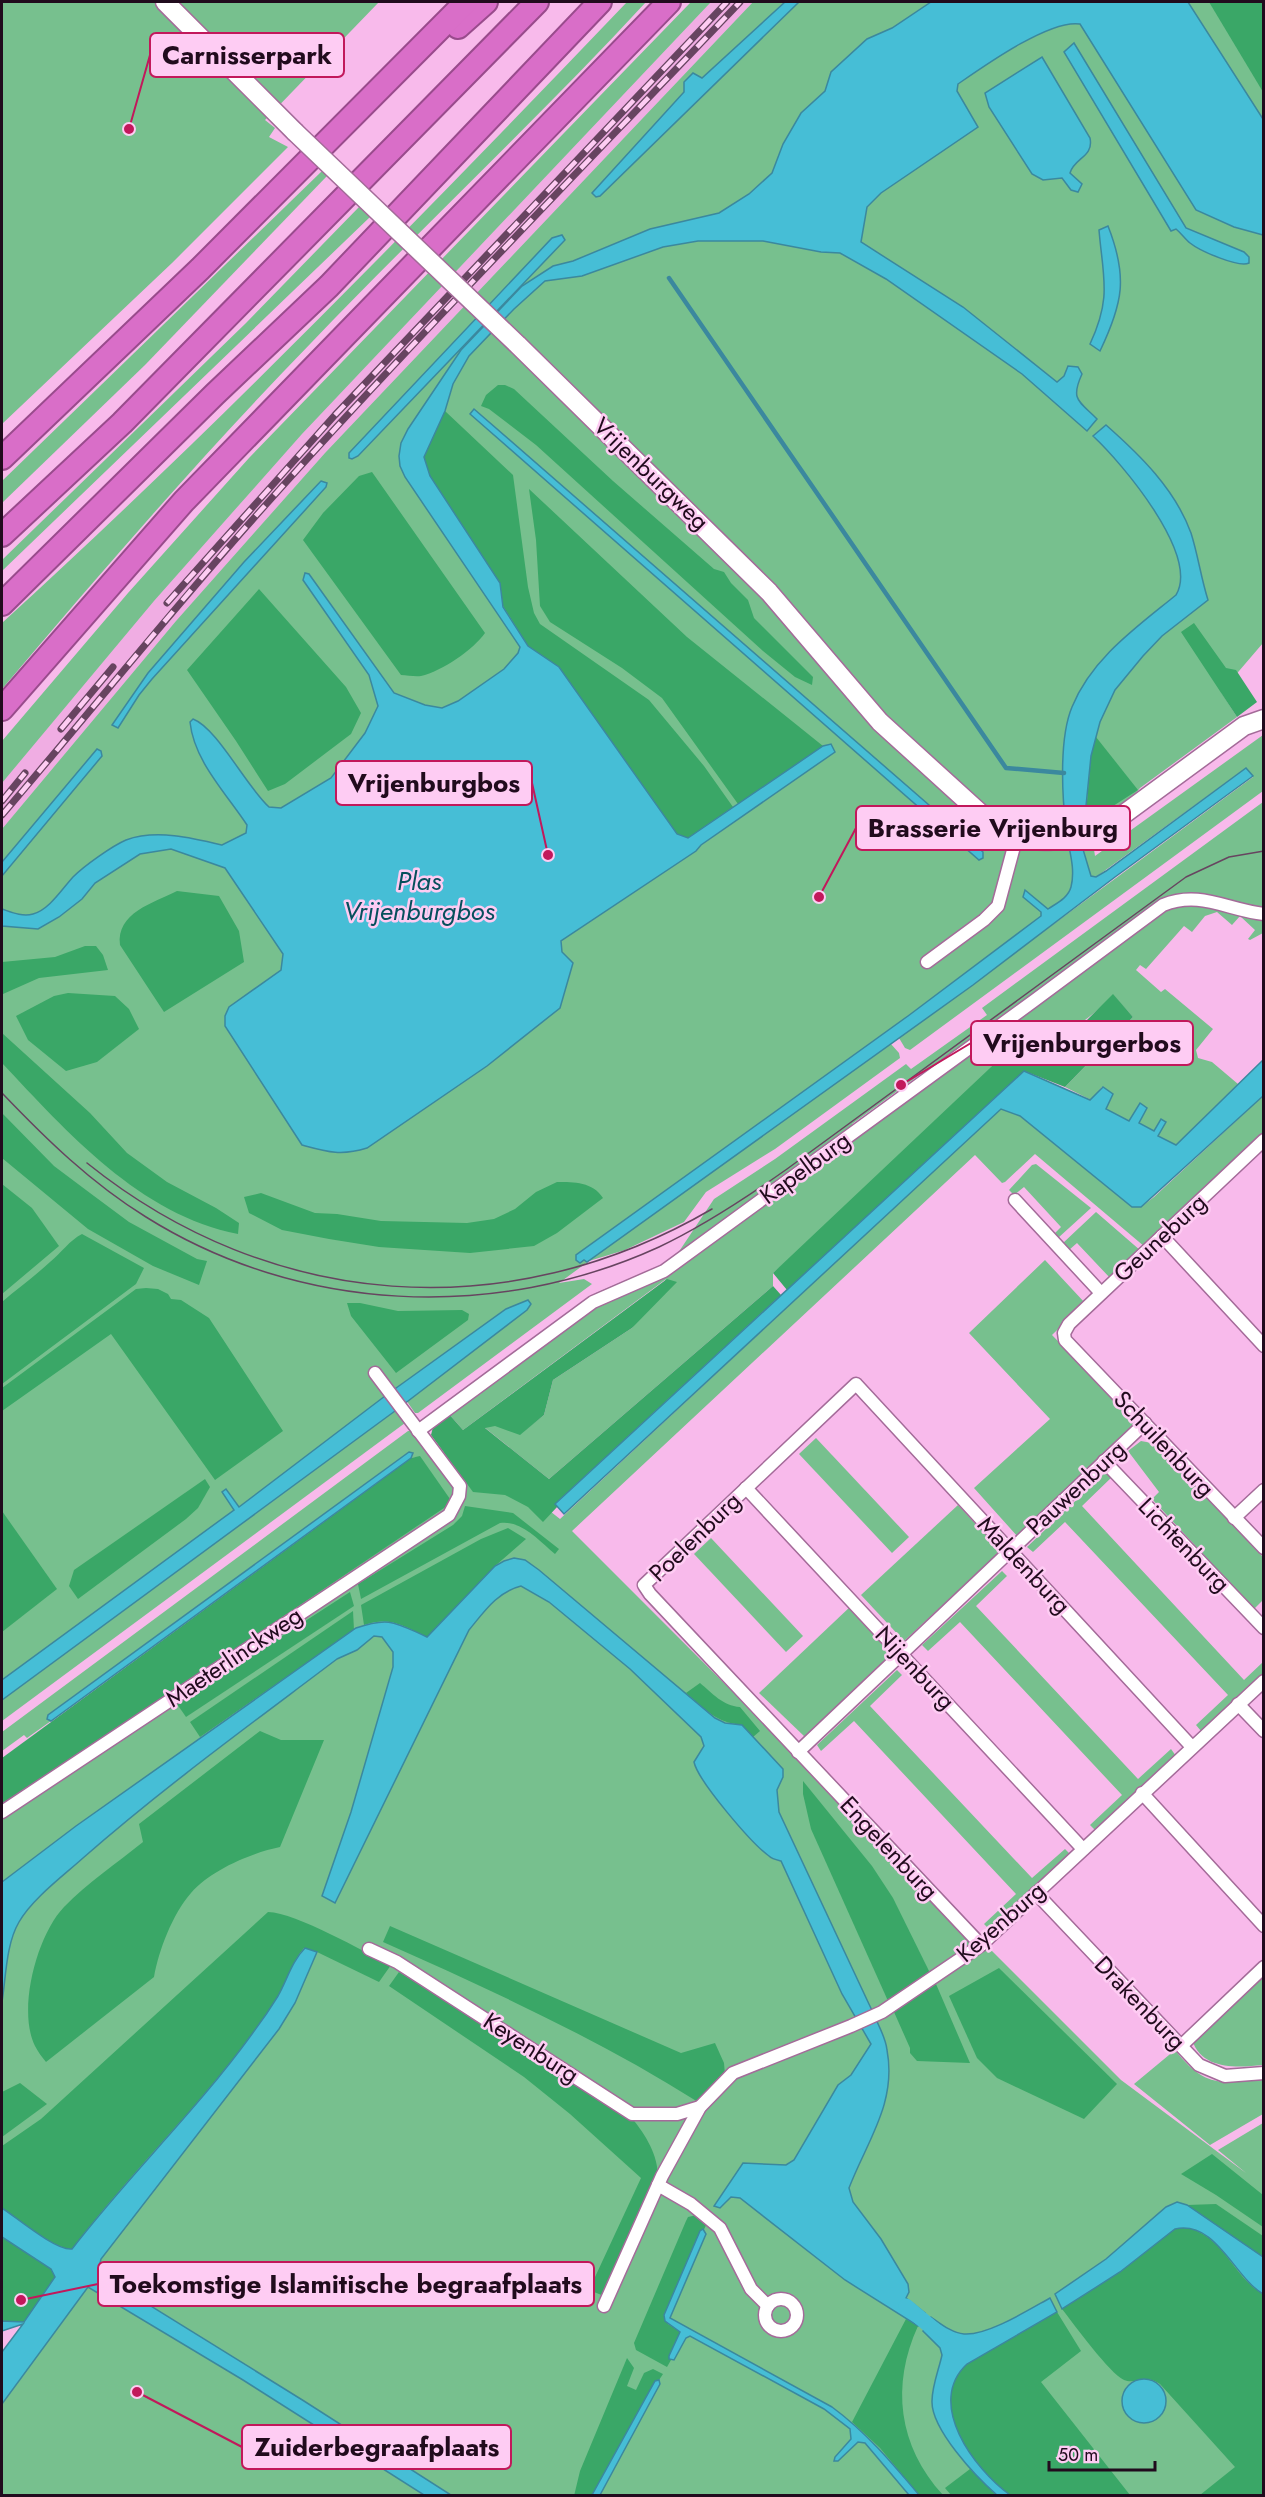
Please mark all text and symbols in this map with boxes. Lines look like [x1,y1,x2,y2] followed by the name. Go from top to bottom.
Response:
[150,33,344,77] callout: Carnisserpark
[162,36,332,74] text: Carnisserpark
[585,409,717,538] street label: Vrijenburgweg
[336,761,532,805] callout: Vrijenburgbos
[347,764,520,802] text: Vrijenburgbos
[856,806,1130,850] callout: Brasserie Vrijenburg
[868,809,1118,847] text: Brasserie Vrijenburg
[343,862,495,930] water label: Plas Vrijenburgbos
[971,1021,1193,1065] callout: Vrijenburgerbos
[982,1024,1181,1062] text: Vrijenburgerbos
[752,1123,857,1212] street label: Kapelburg
[1105,1185,1214,1290] street label: Geuneburg
[1106,1383,1223,1505] street label: Schuilenburg
[1018,1432,1133,1543] street label: Pauwenburg
[641,1484,749,1590] street label: Poelenburg
[1130,1489,1239,1600] street label: Lichtenburg
[970,1508,1079,1622] street label: Maldenburg
[158,1598,309,1715] street label: Maeterlinckweg
[867,1618,964,1717] street label: Nijenburg
[832,1788,947,1907] street label: Engelenburg
[948,1873,1053,1970] street label: Keyenburg
[1086,1948,1194,2058] street label: Drakenburg
[477,2004,586,2092] street label: Keyenburg
[98,2262,594,2306] callout: Toekomstige Islamitische begraafplaats
[110,2265,582,2303] text: Toekomstige Islamitische begraafplaats
[242,2425,511,2469] callout: Zuiderbegraafplaats
[255,2428,500,2466] text: Zuiderbegraafplaats
[1049,2434,1156,2472] scale bar
[1058,2442,1098,2468] text: 50 m

